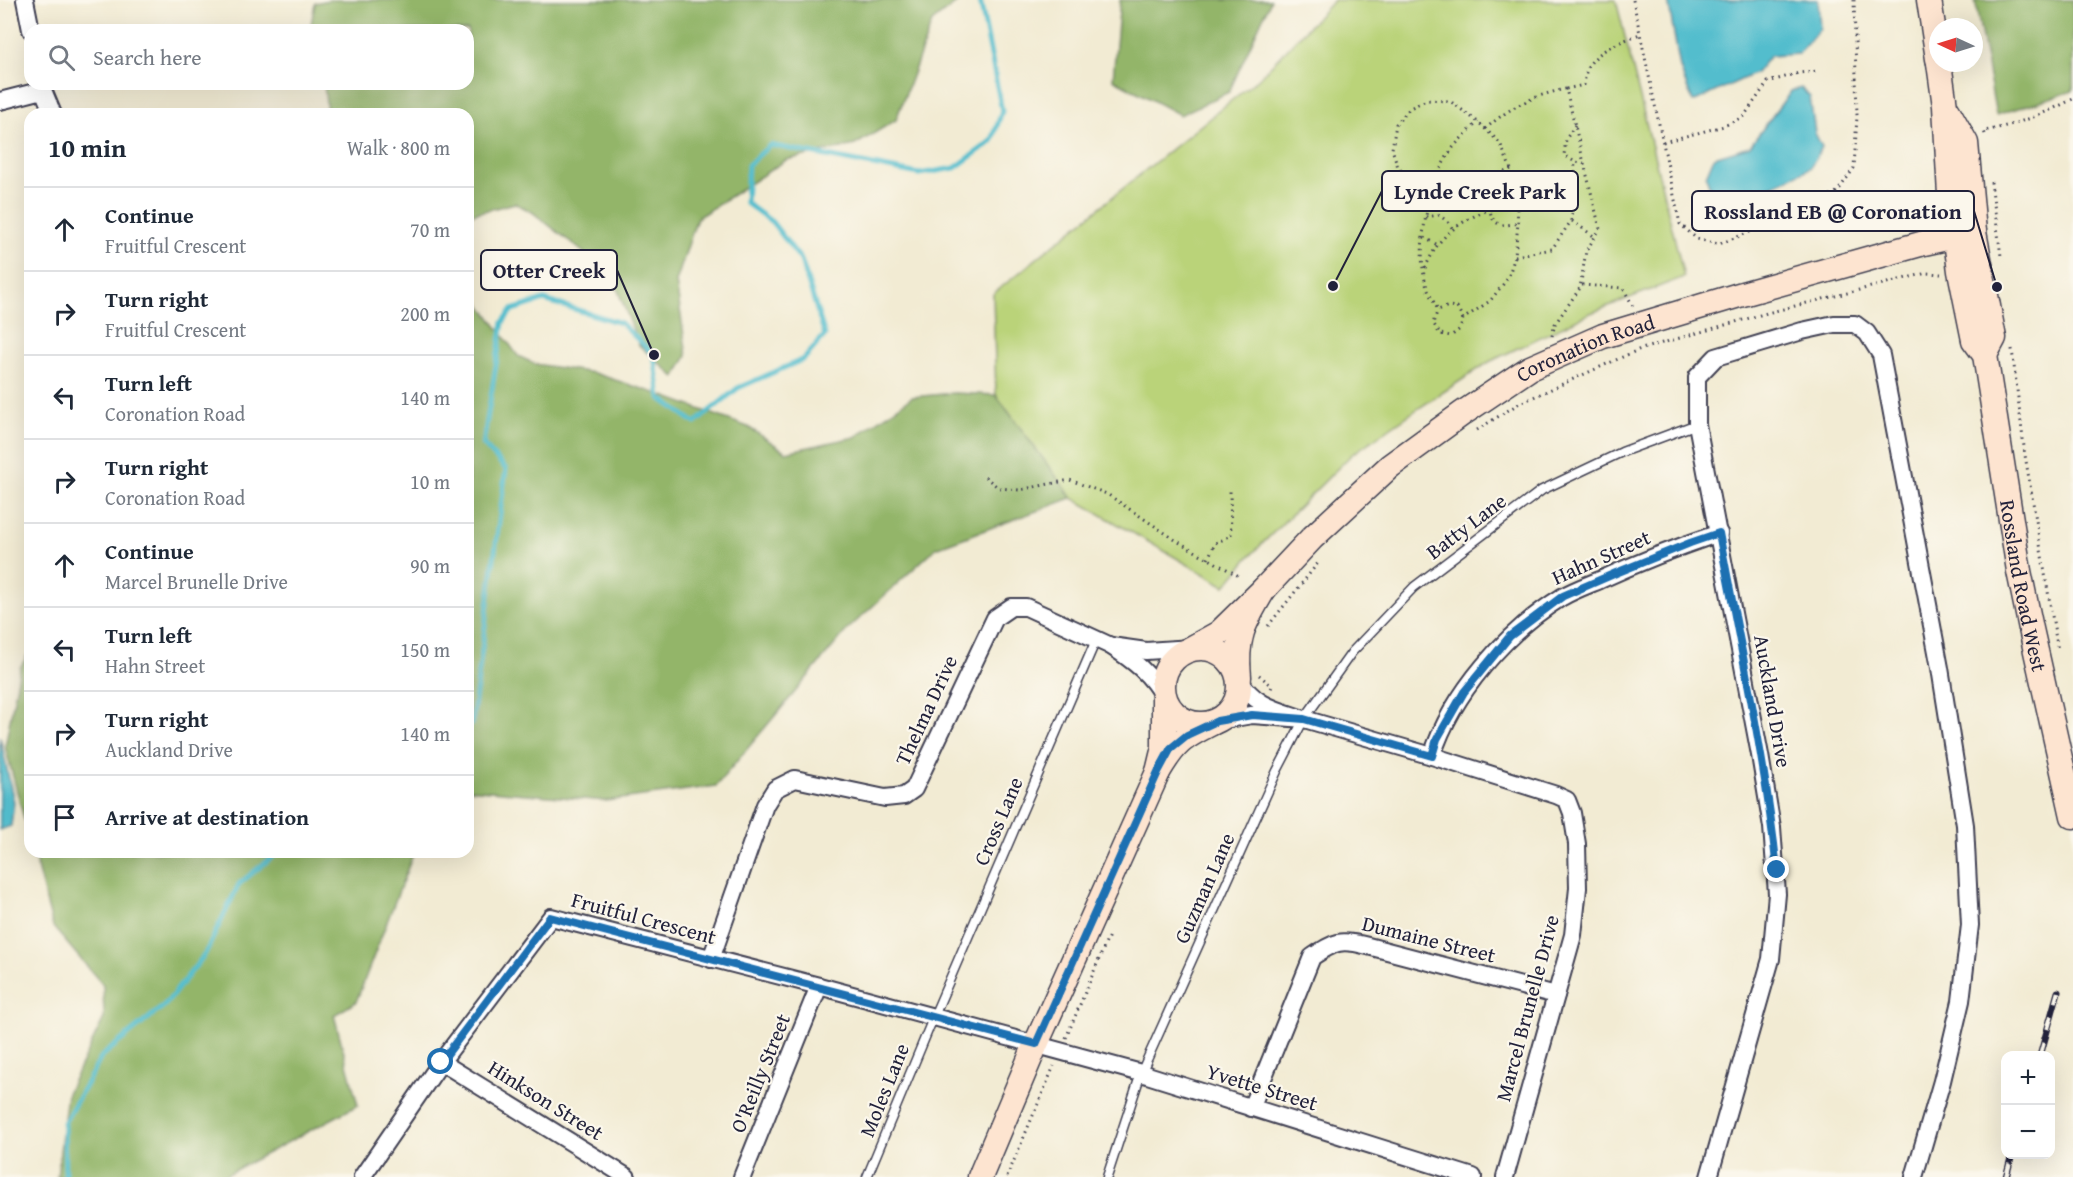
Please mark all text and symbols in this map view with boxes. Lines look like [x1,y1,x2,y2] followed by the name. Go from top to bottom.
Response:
[1929,18,1983,72] north arrow
[24,24,474,90] search box
[45,41,78,74] icon: search
[93,41,202,73] text: Search here
[48,128,126,167] text: 10 min
[347,133,450,162] text: Walk · 800 m
[1382,171,1578,211] callout: Lynde Creek Park
[1394,175,1566,207] text: Lynde Creek Park
[1692,191,1974,231] callout: Rossland EB @ Coronation
[1704,195,1962,227] text: Rossland EB @ Coronation
[105,199,194,231] text: Continue
[48,213,81,246] icon: ahead
[410,215,450,244] text: 70 m
[105,231,246,260] text: Fruitful Crescent
[481,250,617,290] callout: Otter Creek
[493,254,606,286] text: Otter Creek
[105,283,208,315] text: Turn right
[48,297,81,330] icon: right
[400,299,450,328] text: 200 m
[1509,306,1659,389] street label: Coronation Road
[105,315,246,344] text: Fruitful Crescent
[105,367,192,399] text: Turn left
[48,381,81,414] icon: left
[400,383,450,412] text: 140 m
[105,399,245,428] text: Coronation Road
[105,451,208,483] text: Turn right
[48,465,81,498] icon: right
[410,467,450,496] text: 10 m
[105,483,245,512] text: Coronation Road
[1419,485,1513,567] street label: Batty Lane
[1992,497,2056,675] street label: Rossland Road West
[1547,521,1656,593] street label: Hahn Street
[105,535,194,567] text: Continue
[48,549,81,582] icon: ahead
[410,551,450,580] text: 90 m
[105,567,288,596] text: Marcel Brunelle Drive
[105,619,192,651] text: Turn left
[1746,632,1800,770] street label: Auckland Drive
[48,633,81,666] icon: left
[400,635,450,664] text: 150 m
[887,650,965,770] street label: Thelma Drive
[105,651,205,680] text: Hahn Street
[105,703,208,735] text: Turn right
[48,717,81,750] icon: right
[400,719,450,748] text: 140 m
[105,735,233,764] text: Auckland Drive
[965,772,1031,870] street label: Cross Lane
[48,801,81,834] icon: arrive
[105,801,309,833] text: Arrive at destination
[1166,828,1242,948] street label: Guzman Lane
[1763,856,1789,882] route end
[568,884,720,952] street label: Fruitful Crescent
[1359,907,1500,971] street label: Dumaine Street
[1487,911,1567,1105] street label: Marcel Brunelle Drive
[722,1008,798,1137] street label: O'Reilly Street
[851,1038,917,1141] street label: Moles Lane
[427,1048,453,1074] route start
[2001,1051,2055,1159] map controls
[2001,1051,2055,1105] button: +
[482,1052,610,1148] street label: Hinkson Street
[1203,1055,1322,1119] street label: Yvette Street
[2001,1105,2055,1159] button: −

